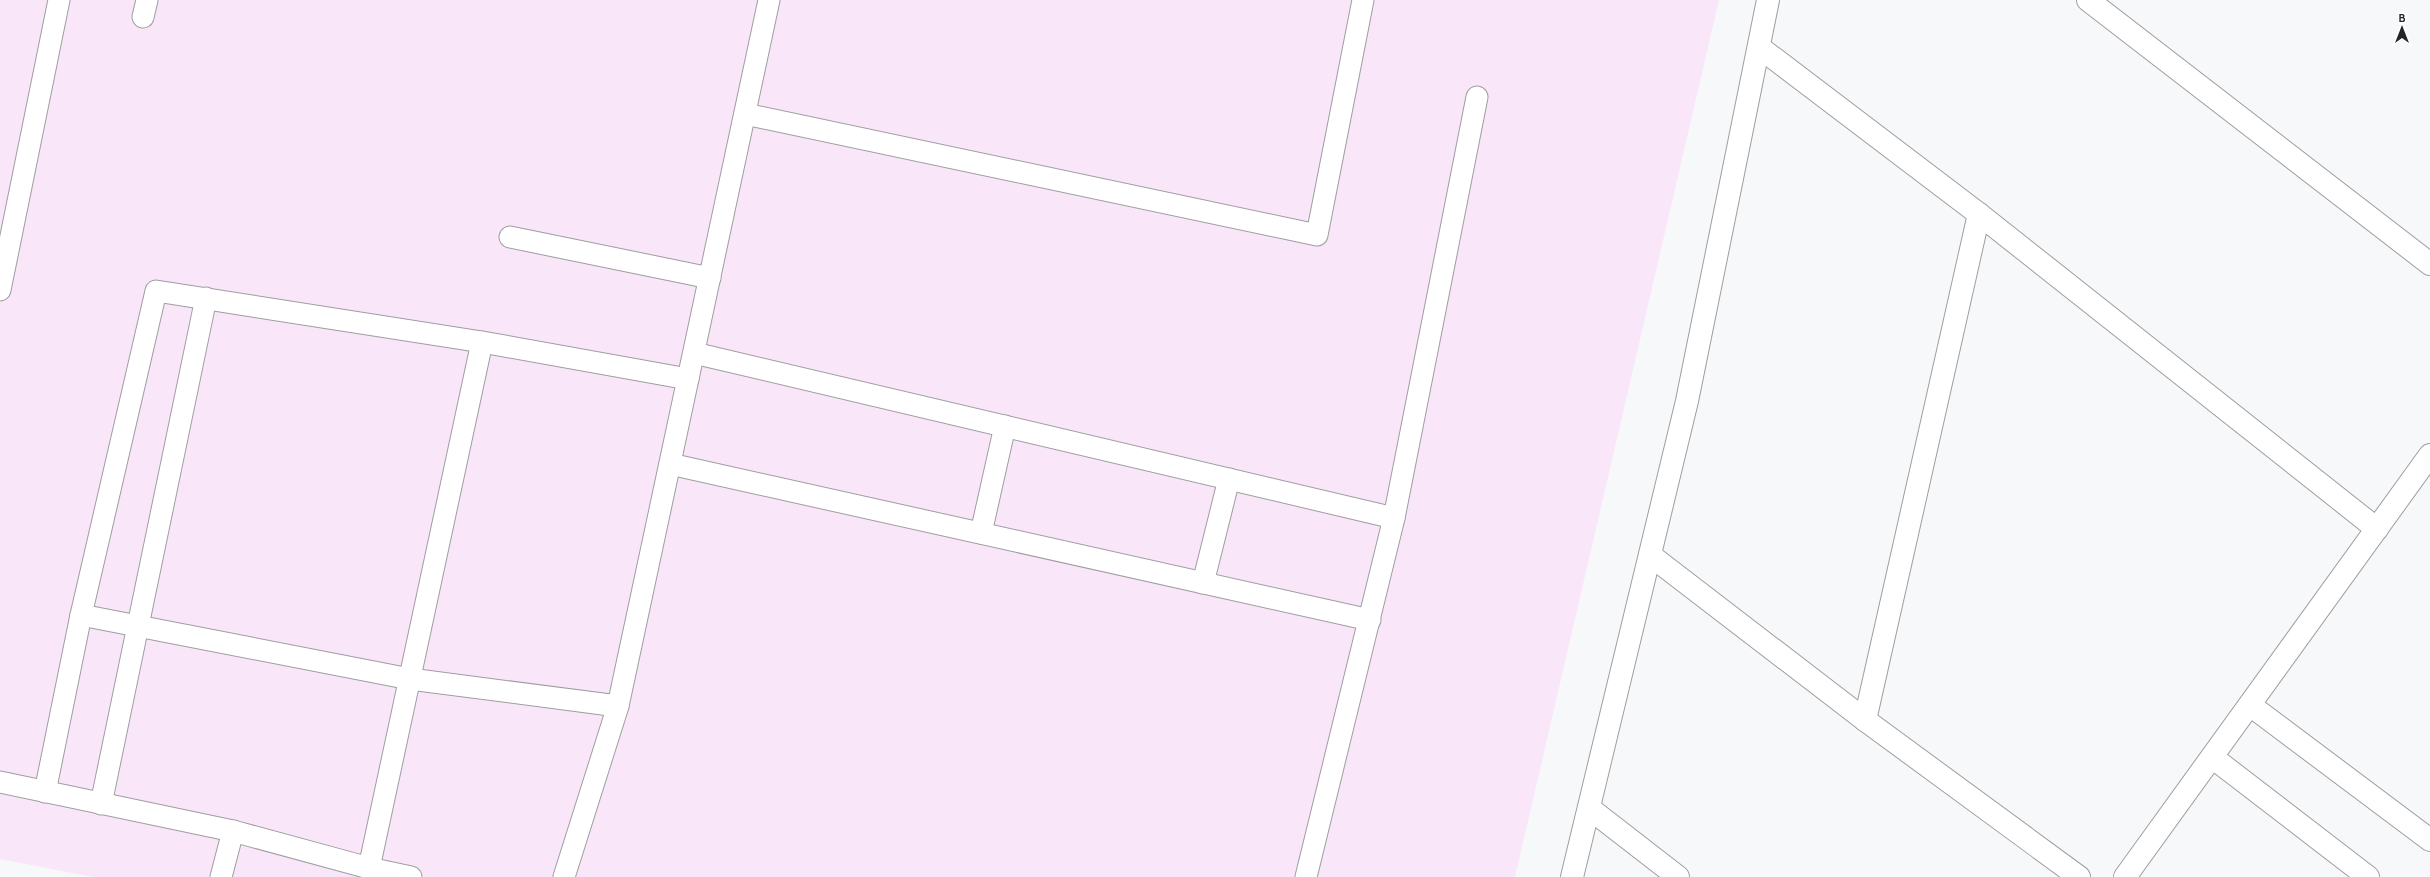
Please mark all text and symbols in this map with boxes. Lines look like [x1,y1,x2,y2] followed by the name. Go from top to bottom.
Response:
[2382,8,2422,48] north arrow
[2399,11,2406,25] text: B

